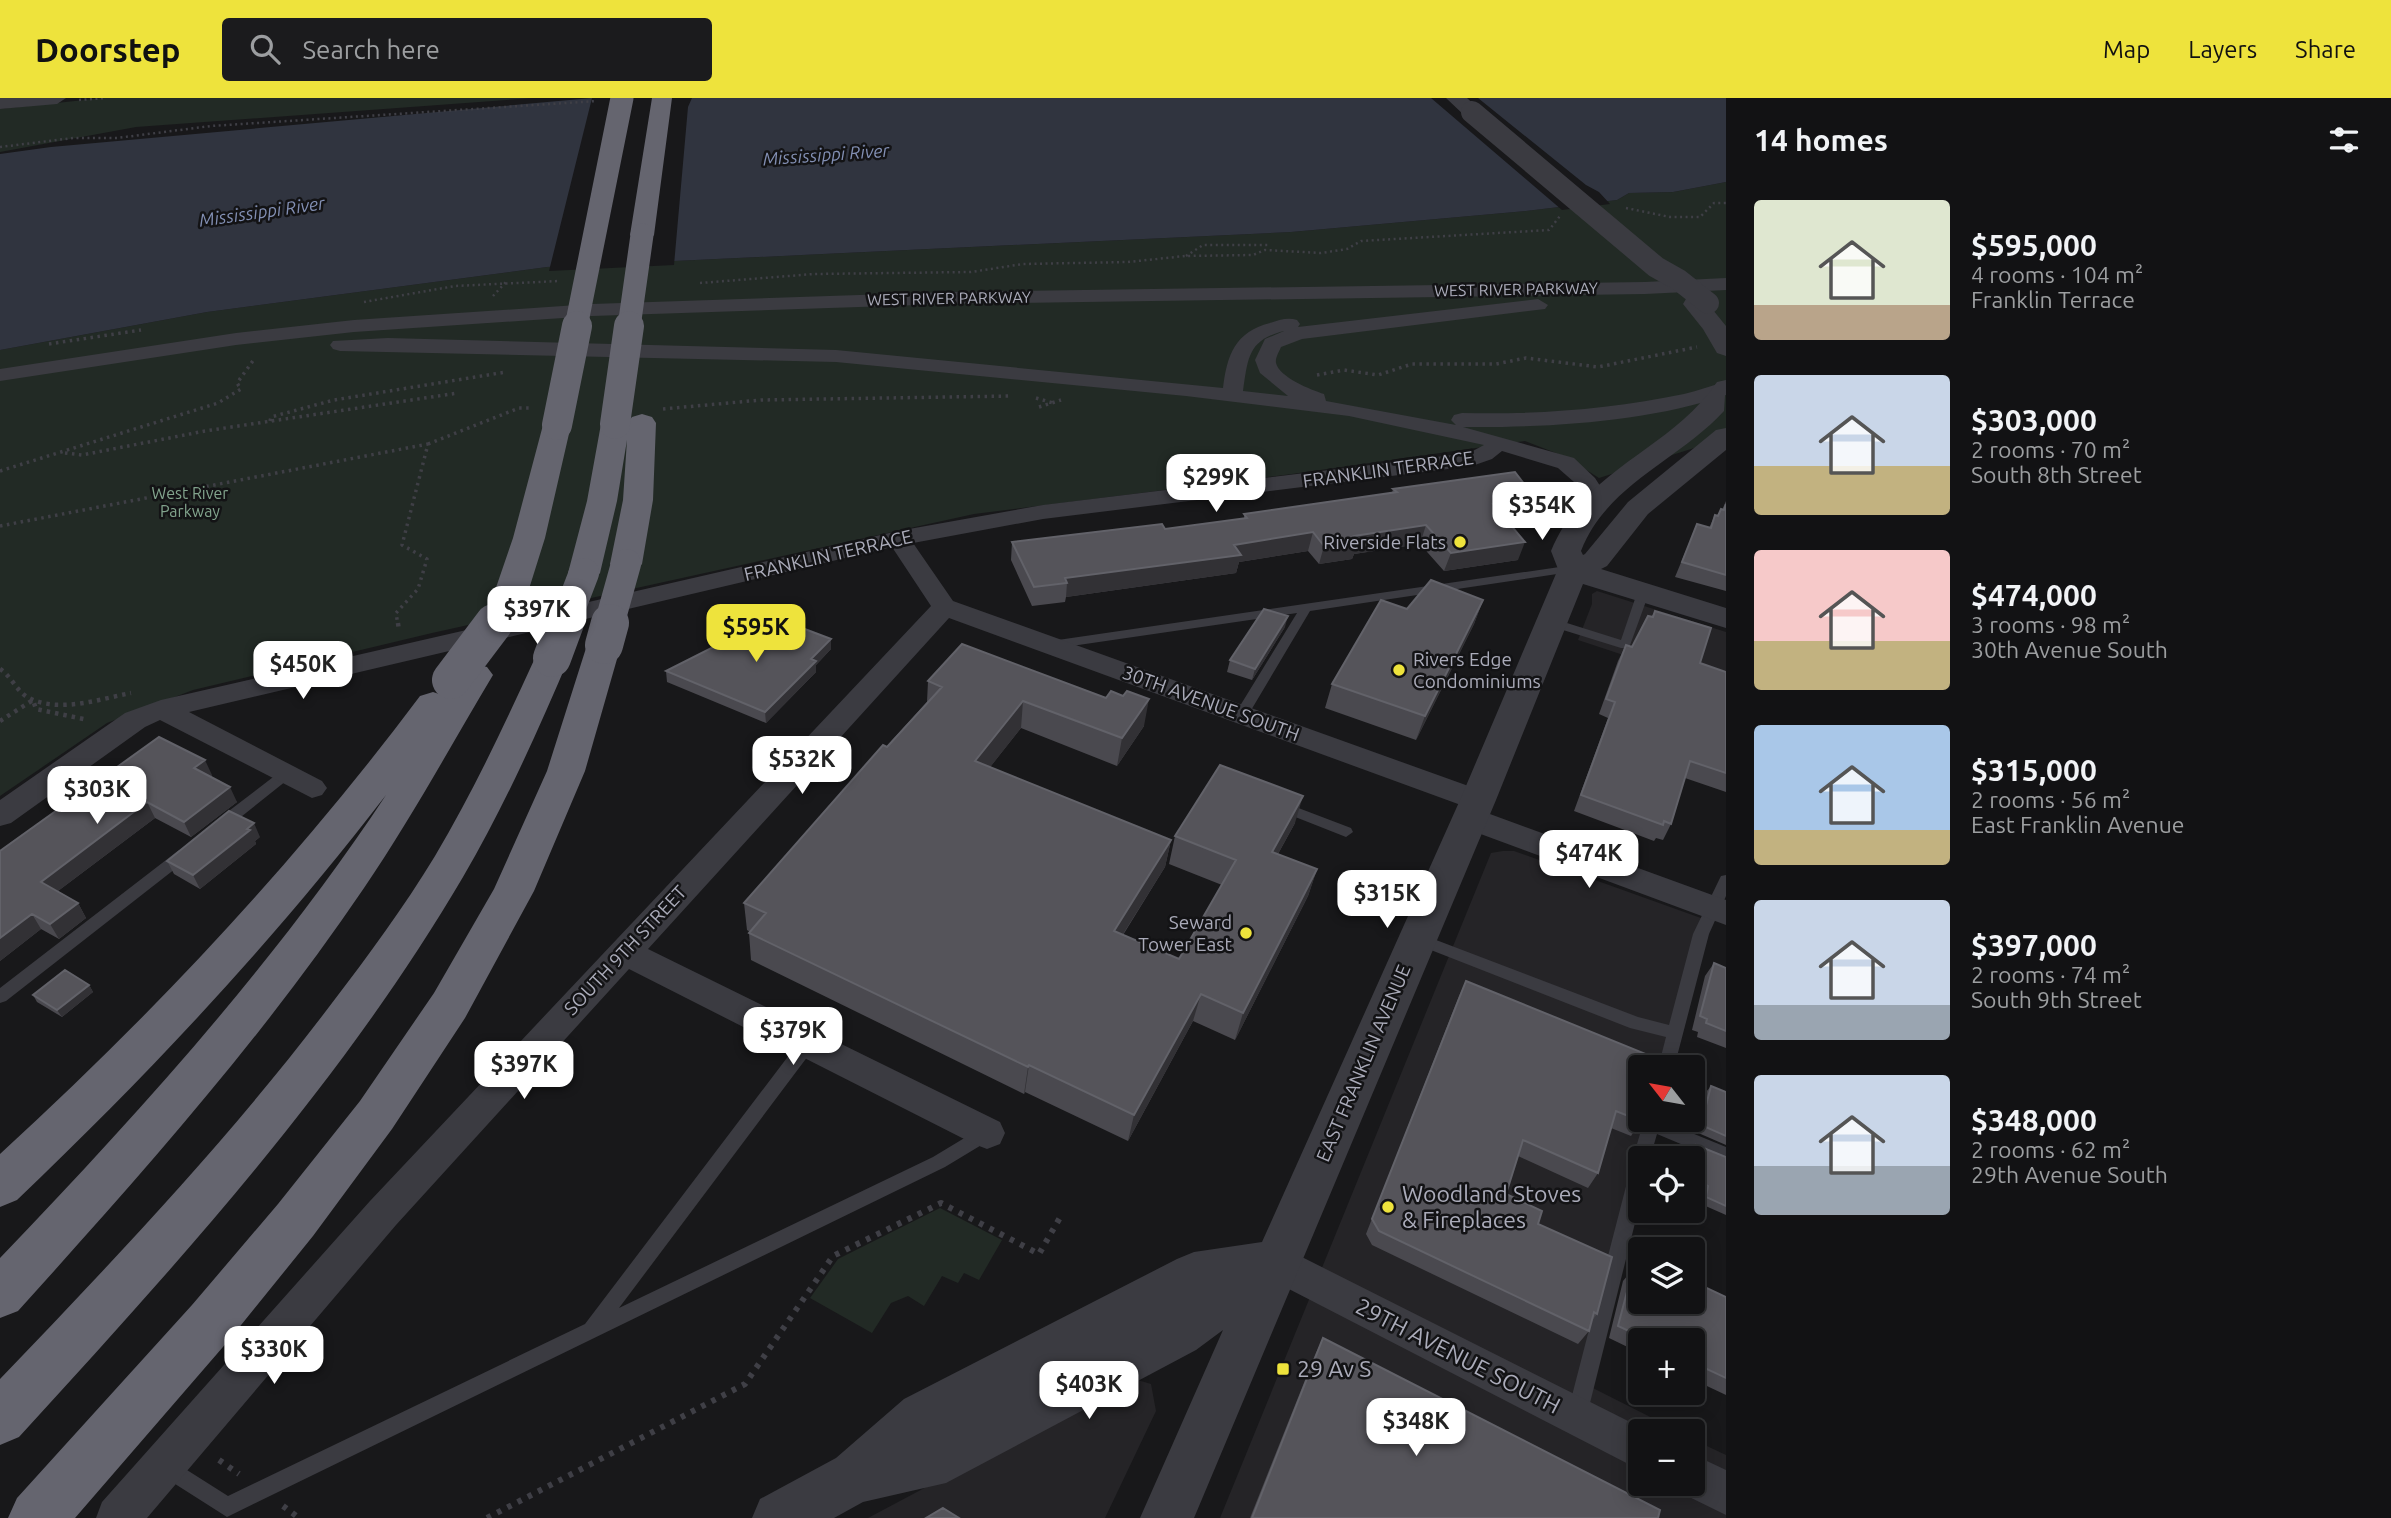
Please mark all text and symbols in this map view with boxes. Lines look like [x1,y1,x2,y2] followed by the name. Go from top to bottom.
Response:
[222,18,712,81] search box
[246,30,284,68] icon: search
[35,31,180,68] text: Doorstep
[302,35,440,64] text: Search here
[2103,36,2150,63] text: Map
[2188,36,2257,63] text: Layers
[2295,36,2356,63] text: Share
[2325,121,2363,159] icon: filters
[1754,123,1888,157] text: 14 homes
[762,140,891,168] water label: Mississippi River
[198,192,327,230] water label: Mississippi River
[1810,228,1894,312] icon: home
[1971,228,2097,262] text: $595,000
[1971,262,2143,287] text: 4 rooms · 104 m²
[1434,279,1599,299] street label: WEST RIVER PARKWAY
[1971,287,2135,312] text: Franklin Terrace
[867,288,1032,308] street label: WEST RIVER PARKWAY
[1810,403,1894,487] icon: home
[1971,403,2097,437] text: $303,000
[1971,437,2130,462] text: 2 rooms · 70 m²
[1301,446,1475,492] street label: FRANKLIN TERRACE
[1167,454,1265,514] pin: $299K
[1971,462,2142,487] text: South 8th Street
[1182,464,1250,489] text: $299K
[1493,482,1591,542] pin: $354K
[152,484,228,520] park label: West River Parkway
[1508,492,1576,517] text: $354K
[742,525,914,585] street label: FRANKLIN TERRACE
[1323,531,1446,553] place label: Riverside Flats
[1452,534,1468,550] marker: Riverside Flats
[1810,578,1894,662] icon: home
[1971,578,2097,612] text: $474,000
[488,587,586,646] pin: $397K
[503,596,571,621] text: $397K
[707,604,805,664] pin: $595K
[1971,612,2130,637] text: 3 rooms · 98 m²
[722,614,790,639] text: $595K
[1971,637,2168,662] text: 30th Avenue South
[254,642,352,701] pin: $450K
[1413,648,1541,692] place label: Rivers Edge Condominiums
[269,651,337,676] text: $450K
[1120,661,1302,745] street label: 30TH AVENUE SOUTH
[1391,662,1407,678] marker: Rivers Edge Condominiums
[753,736,851,796] pin: $532K
[768,746,836,771] text: $532K
[1810,753,1894,837] icon: home
[1971,753,2097,787] text: $315,000
[48,766,146,826] pin: $303K
[63,776,131,801] text: $303K
[1971,787,2130,812] text: 2 rooms · 56 m²
[1971,812,2184,837] text: East Franklin Avenue
[1540,830,1638,890] pin: $474K
[1555,840,1623,865] text: $474K
[1338,870,1436,930] pin: $315K
[559,880,691,1019] street label: SOUTH 9TH STREET
[1353,880,1421,905] text: $315K
[1138,911,1233,955] place label: Seward Tower East
[1238,925,1254,941] marker: Seward Tower East
[1810,928,1894,1012] icon: home
[1971,928,2097,962] text: $397,000
[1311,961,1415,1165] street label: EAST FRANKLIN AVENUE
[1971,962,2130,987] text: 2 rooms · 74 m²
[1971,987,2142,1012] text: South 9th Street
[744,1007,842,1067] pin: $379K
[759,1017,827,1042] text: $379K
[475,1042,573,1101] pin: $397K
[490,1051,558,1076] text: $397K
[1628,1055,1704,1132] north arrow
[1628,1055,1705,1496] map controls
[1810,1103,1894,1187] icon: home
[1971,1103,2097,1137] text: $348,000
[1971,1137,2130,1162] text: 2 rooms · 62 m²
[1628,1146,1705,1223] button: locate
[1971,1162,2168,1187] text: 29th Avenue South
[1402,1181,1581,1232] place label: Woodland Stoves & Fireplaces
[1380,1199,1396,1215] marker: Woodland Stoves & Fireplaces
[1628,1237,1705,1314] button: layers
[1352,1293,1565,1418] street label: 29TH AVENUE SOUTH
[225,1326,323,1386] pin: $330K
[1628,1328,1705,1405] button: +
[240,1336,308,1361] text: $330K
[1297,1356,1371,1381] place label: 29 Av S
[1275,1361,1291,1377] marker: 29 Av S
[1040,1362,1138,1421] pin: $403K
[1055,1371,1123,1396] text: $403K
[1367,1398,1465,1458] pin: $348K
[1382,1408,1450,1433] text: $348K
[1628,1419,1705,1496] button: −

